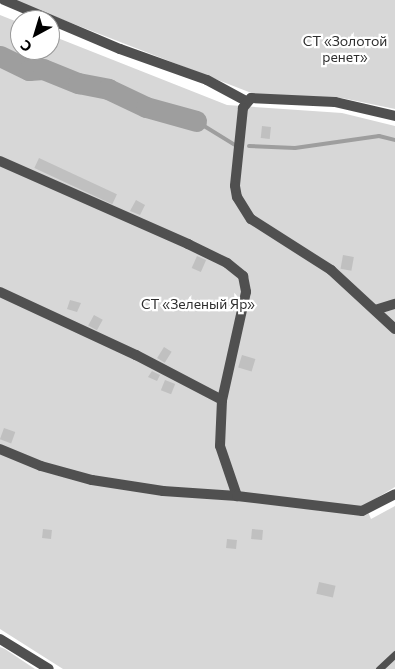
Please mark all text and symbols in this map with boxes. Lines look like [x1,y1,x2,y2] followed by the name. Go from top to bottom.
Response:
[10,10,60,60] north arrow
[303,33,387,65] park label: СТ «Золотой ренет»
[17,37,35,56] text: С
[141,296,255,312] park label: СТ «Зеленый Яр»

